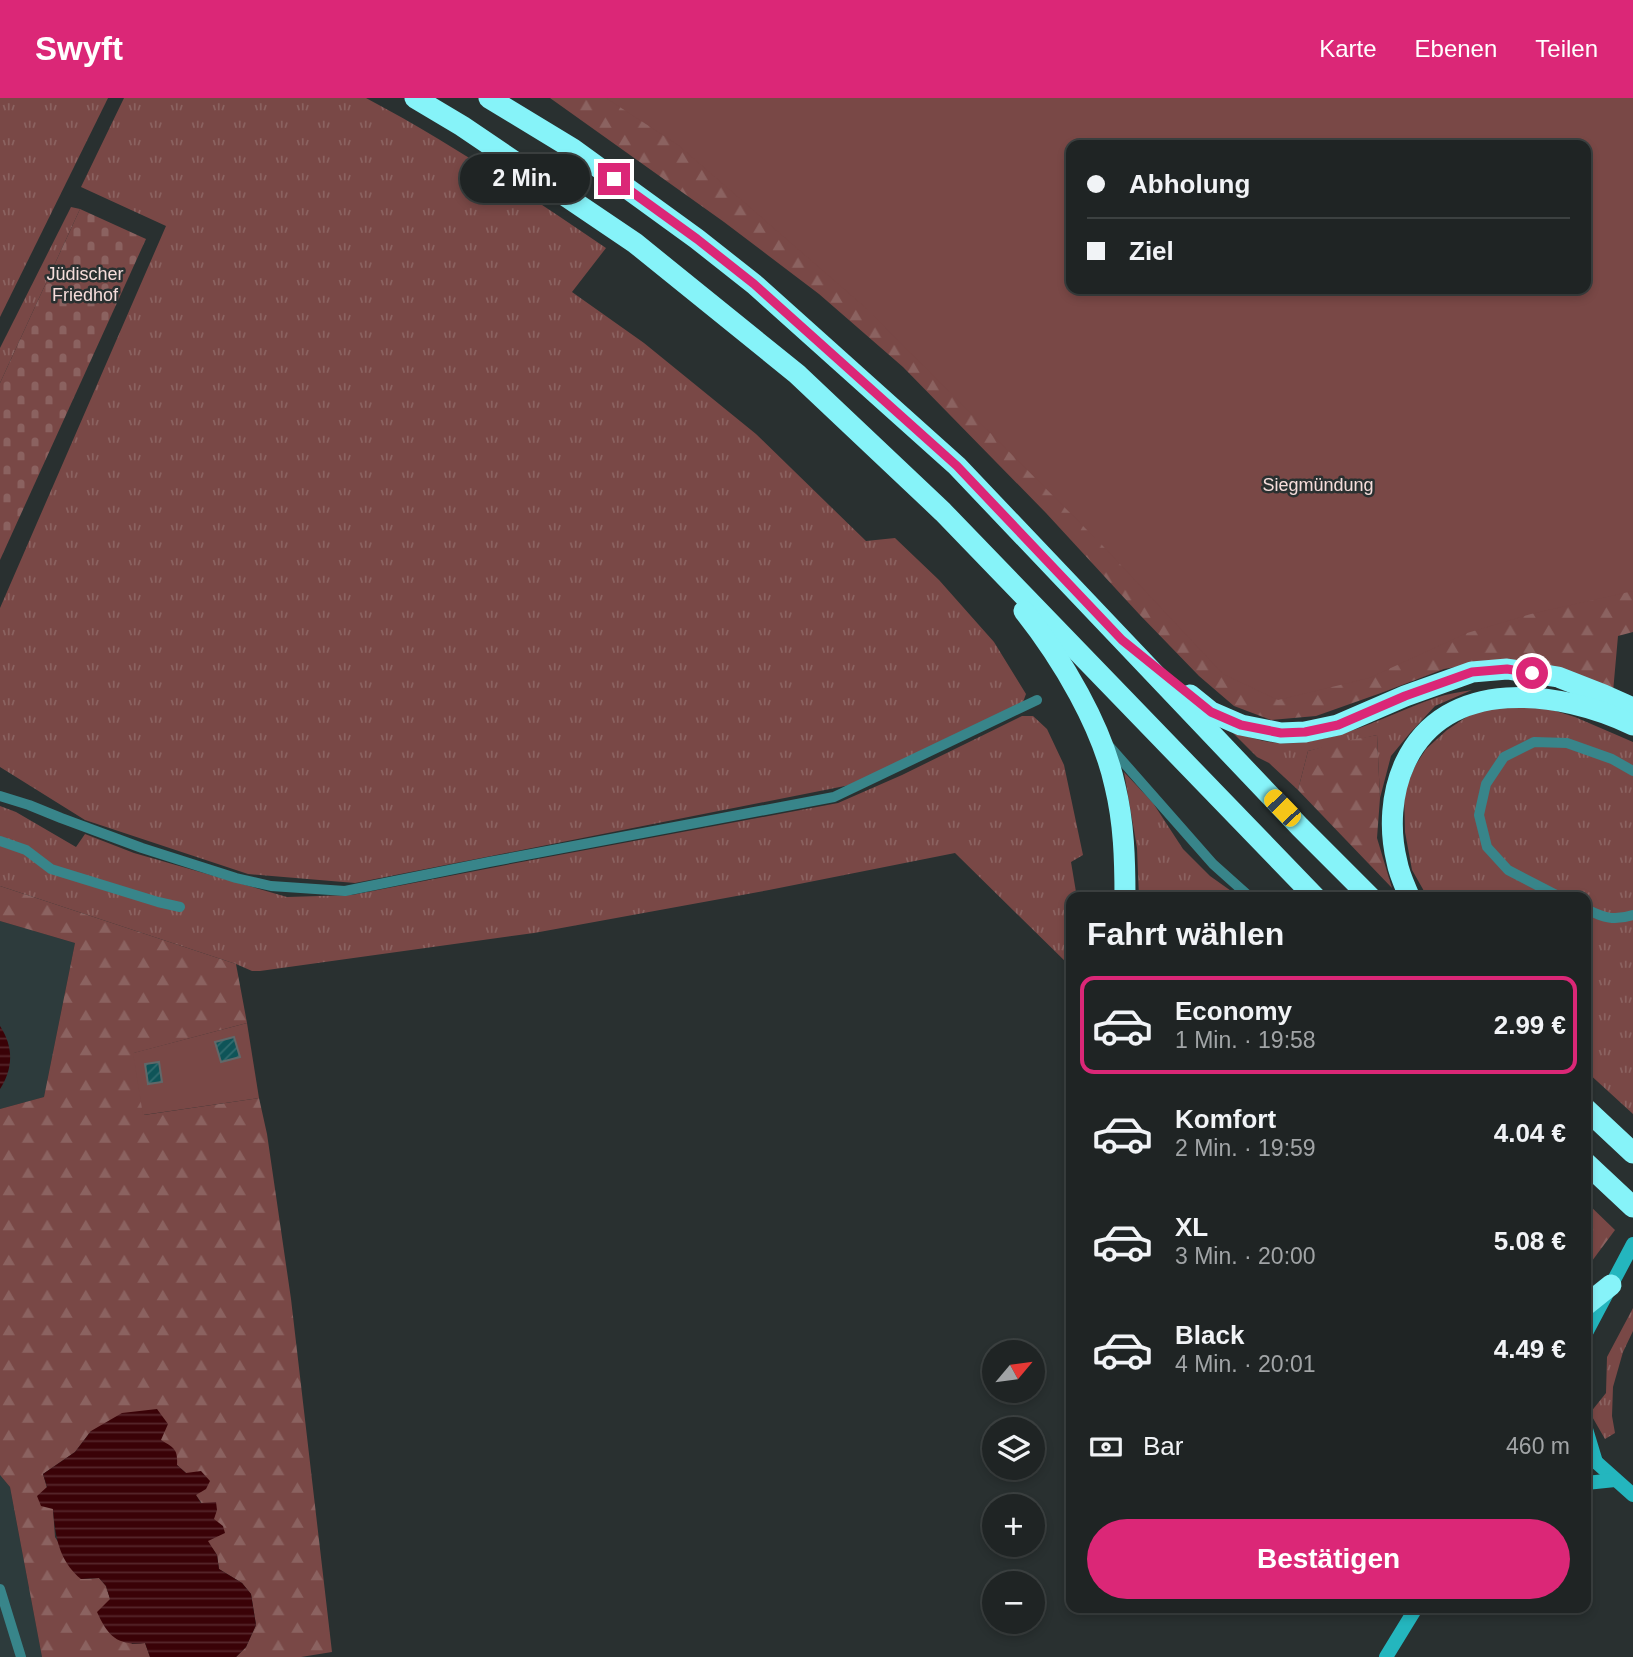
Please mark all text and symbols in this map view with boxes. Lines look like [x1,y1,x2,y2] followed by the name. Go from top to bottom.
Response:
[35,30,123,67] text: Swyft
[1319,35,1377,62] text: Karte
[1415,35,1497,62] text: Ebenen
[1535,35,1598,62] text: Teilen
[460,154,590,204] callout: 2 Min.
[598,163,630,195] route end
[492,165,558,191] text: 2 Min.
[1129,169,1250,199] text: Abholung
[1129,236,1174,266] text: Ziel
[46,264,124,305] park label: Jüdischer Friedhof
[1262,475,1374,495] park label: Siegmündung
[1516,657,1548,689] route start
[1260,786,1305,830] car
[1087,916,1284,952] text: Fahrt wählen
[1091,994,1154,1057] icon: car
[1175,996,1292,1026] text: Economy
[1494,1010,1566,1040] text: 2.99 €
[1175,1027,1316,1053] text: 1 Min. · 19:58
[1091,1102,1154,1165] icon: car
[1175,1104,1276,1134] text: Komfort
[1494,1118,1566,1148] text: 4.04 €
[1175,1135,1316,1161] text: 2 Min. · 19:59
[1091,1210,1154,1273] icon: car
[1175,1212,1208,1242] text: XL
[1494,1226,1566,1256] text: 5.08 €
[1175,1243,1316,1269] text: 3 Min. · 20:00
[1091,1318,1154,1381] icon: car
[1175,1320,1244,1350] text: Black
[1494,1334,1566,1364] text: 4.49 €
[982,1340,1045,1404] north arrow
[982,1340,1045,1634] map controls
[1175,1351,1316,1377] text: 4 Min. · 20:01
[982,1417,1045,1480] button: layers
[1087,1428,1125,1466] icon: cash
[1143,1431,1183,1461] text: Bar
[1506,1433,1570,1459] text: 460 m
[982,1494,1045,1557] button: +
[1087,1519,1570,1599] button: Bestätigen
[982,1571,1045,1634] button: −

